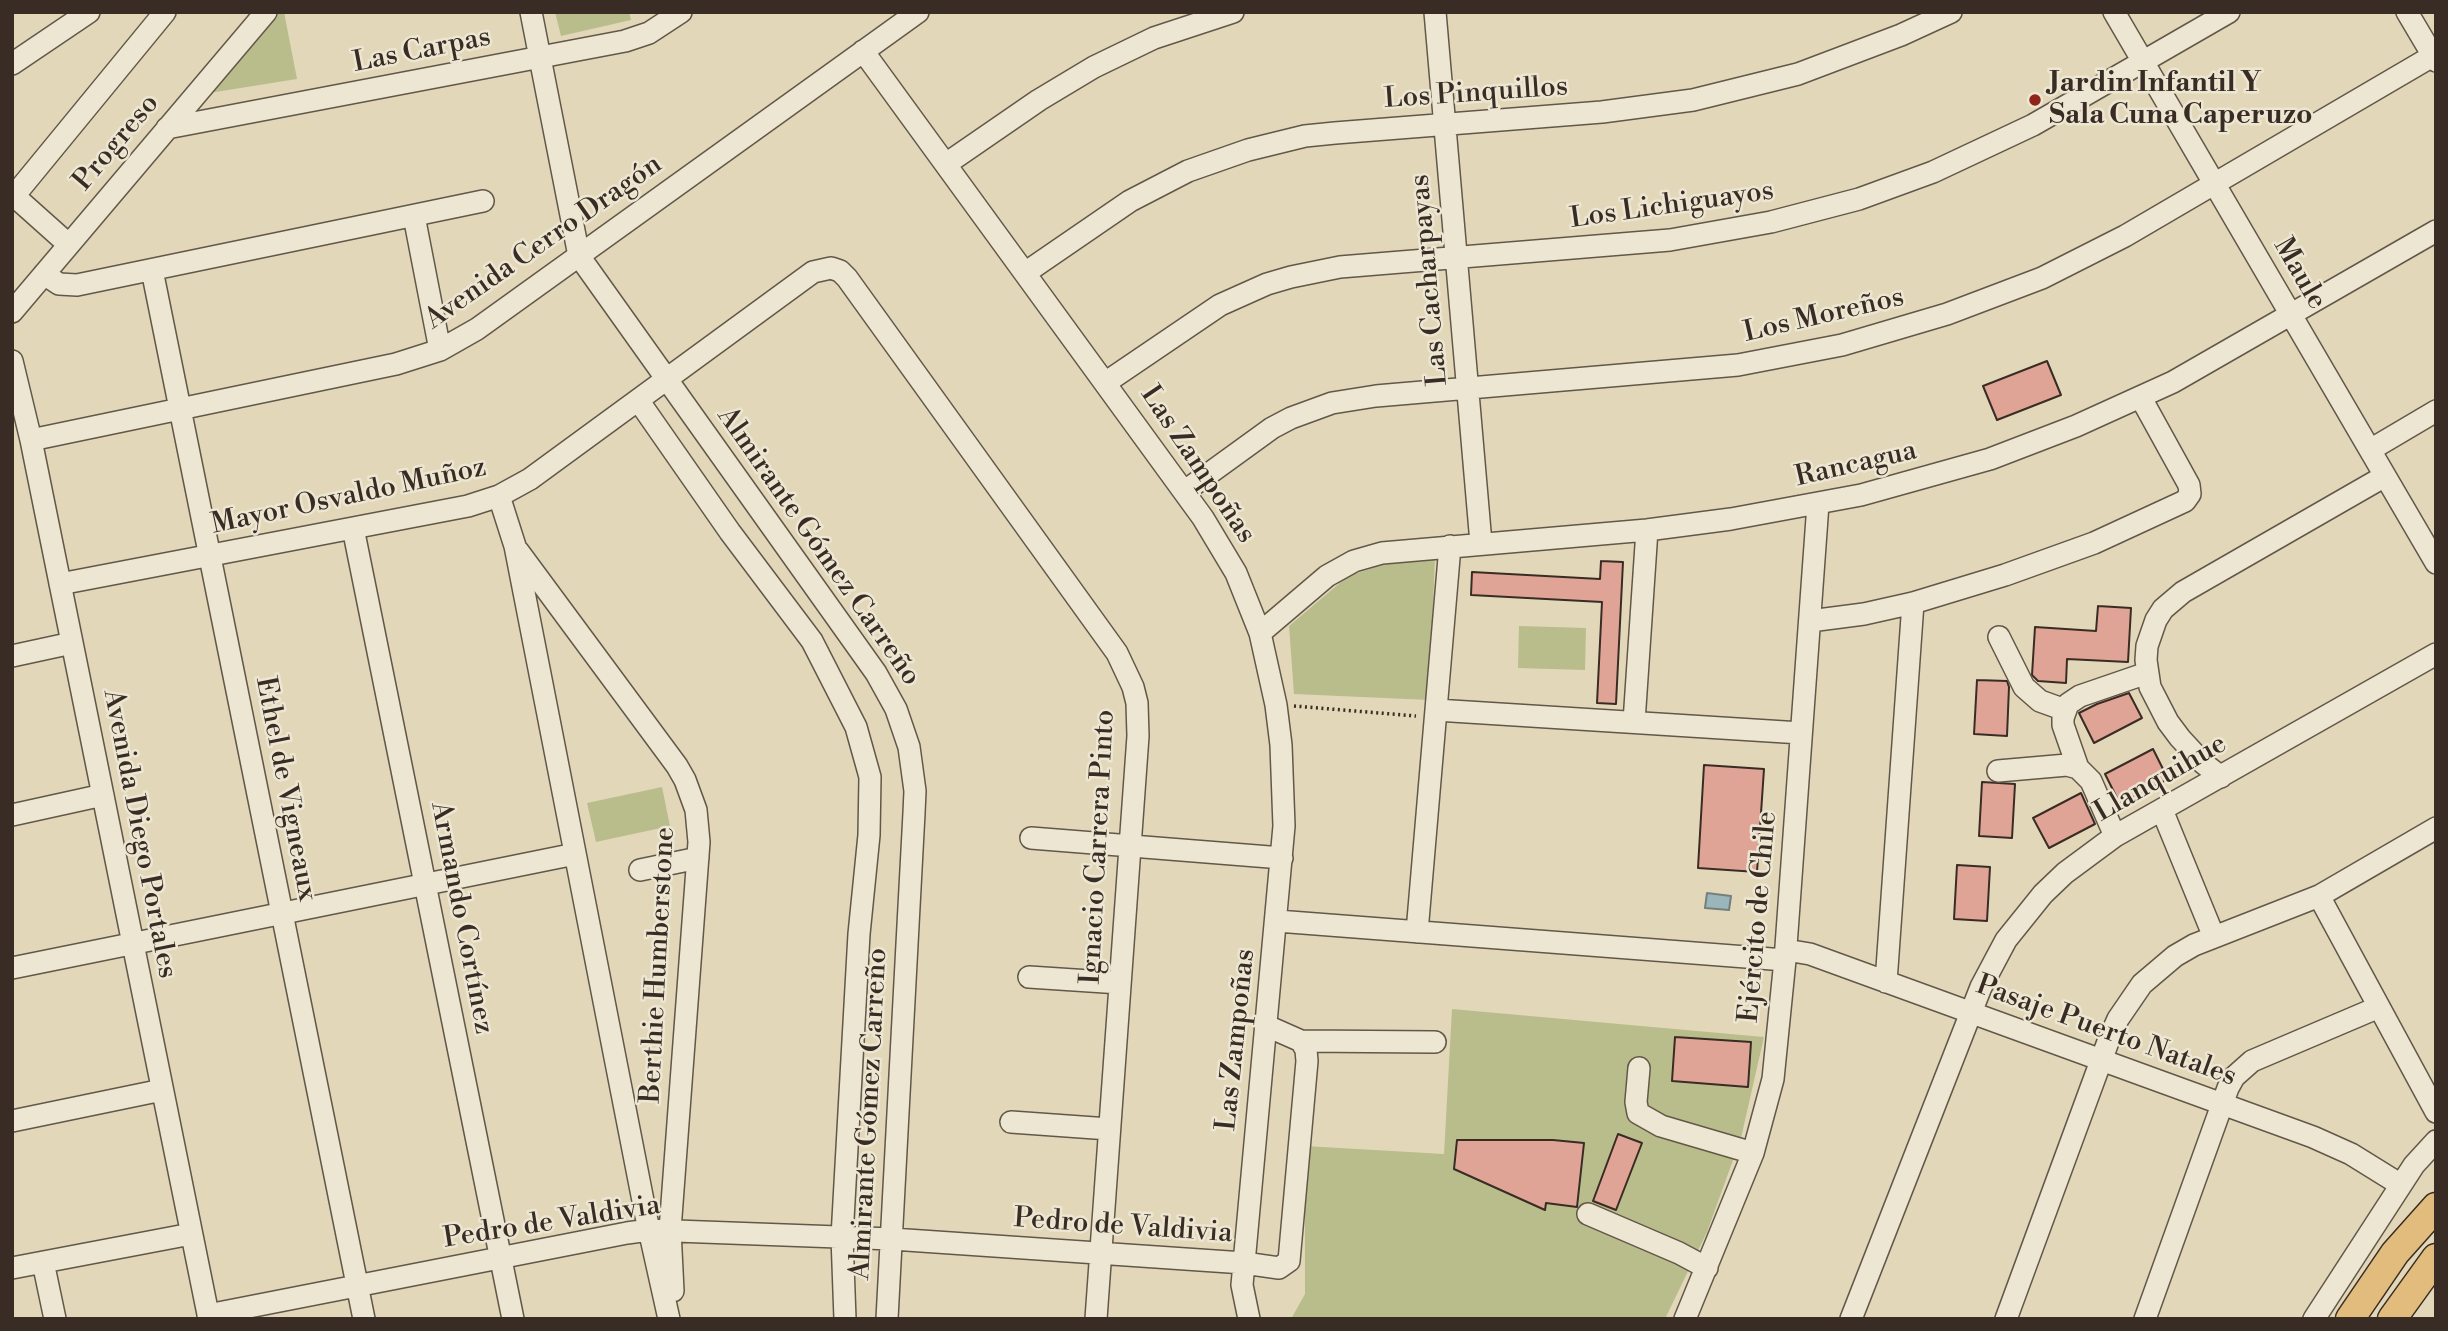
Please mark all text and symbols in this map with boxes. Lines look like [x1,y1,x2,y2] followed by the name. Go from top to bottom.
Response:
[350,21,494,81] street label: Las Carpas
[2049,67,2313,133] place label: Jardin Infantil Y Sala Cuna Caperuzo
[1383,71,1569,117] street label: Los Pinquillos
[67,88,167,198] street label: Progreso
[2027,92,2043,108] marker: Jardin Infantil Y Sala Cuna Caperuzo
[419,149,669,337] street label: Avenida Cerro Dragón
[1404,173,1456,387] street label: Las Cacharpayas
[1568,175,1776,237] street label: Los Lichiguayos
[2265,232,2333,316] street label: Maule
[1741,281,1907,351] street label: Los Moreños
[1132,380,1262,550] street label: Las Zampoñas
[709,401,927,693] street label: Almirante Gómez Carreño
[1792,435,1920,495] street label: Rancagua
[208,451,490,543] street label: Mayor Osvaldo Muñoz
[247,674,323,904] street label: Ethel de Vigneaux
[95,687,183,981] street label: Avenida Diego Portales
[1075,709,1123,985] street label: Ignacio Carrera Pinto
[2089,728,2233,830] street label: Llanquihue
[422,799,500,1037] street label: Armando Cortínez
[1733,810,1785,1024] street label: Ejército de Chile
[635,826,683,1104] street label: Berthie Humberstone
[845,947,895,1281] street label: Almirante Gómez Carreño
[1211,947,1263,1133] street label: Las Zampoñas
[1971,969,2241,1095] street label: Pasaje Puerto Natales
[441,1189,663,1257] street label: Pedro de Valdivia
[1013,1203,1233,1251] street label: Pedro de Valdivia

